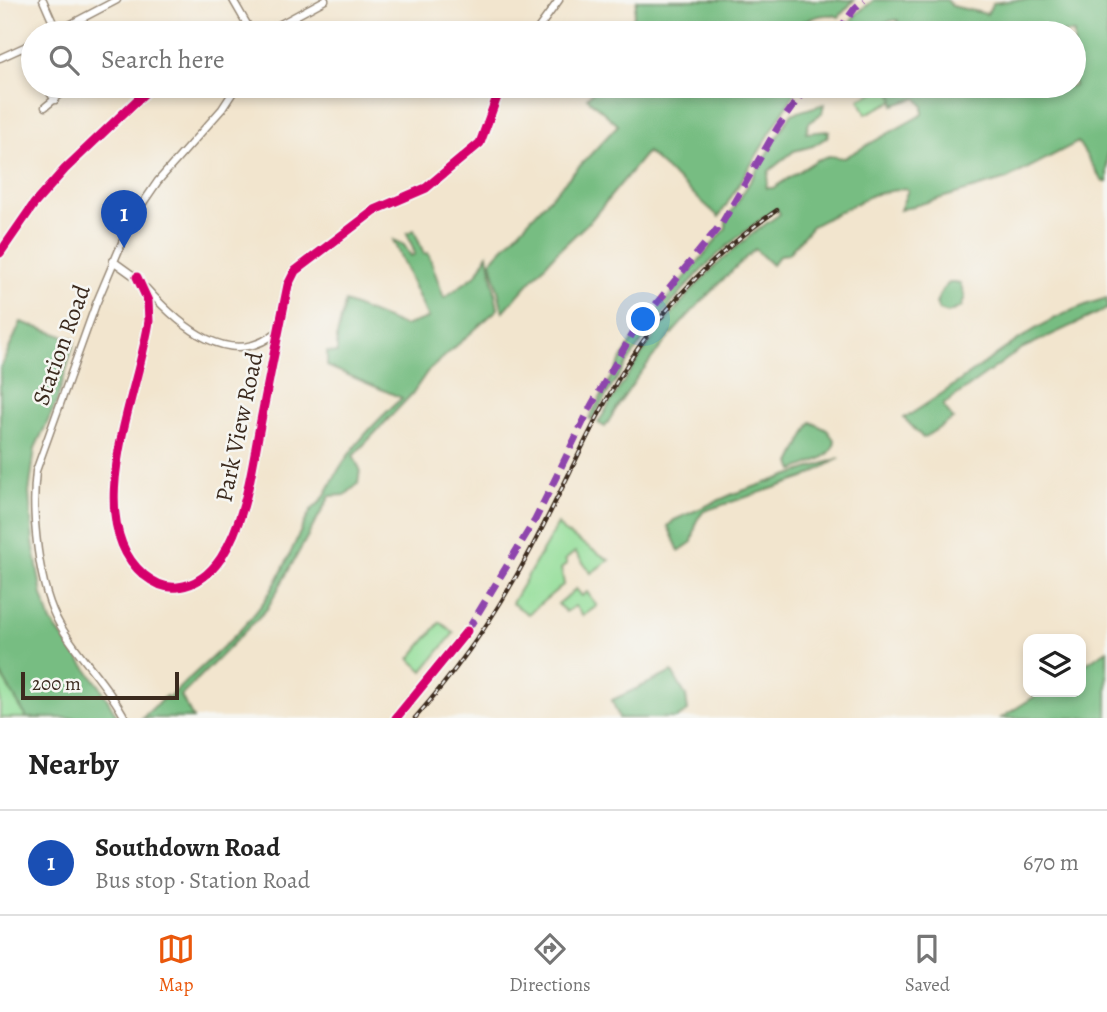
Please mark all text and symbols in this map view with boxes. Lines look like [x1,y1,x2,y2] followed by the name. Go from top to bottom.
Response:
[21,21,1086,98] search box
[45,41,83,79] icon: search
[101,42,225,77] text: Search here
[101,190,147,248] pin: 1
[24,280,98,410] street label: Station Road
[626,302,660,336] your location
[207,349,271,505] street label: Park View Road
[1023,634,1086,697] map controls
[1023,634,1086,697] button: layers
[21,669,178,701] scale bar
[32,671,81,697] text: 200 m
[28,744,119,784] text: Nearby
[95,830,280,865] text: Southdown Road
[47,847,55,878] text: 1
[1023,847,1079,878] text: 670 m
[95,865,310,896] text: Bus stop · Station Road
[157,930,195,998] tab: Map
[509,930,591,998] tab: Directions
[905,930,950,998] tab: Saved

